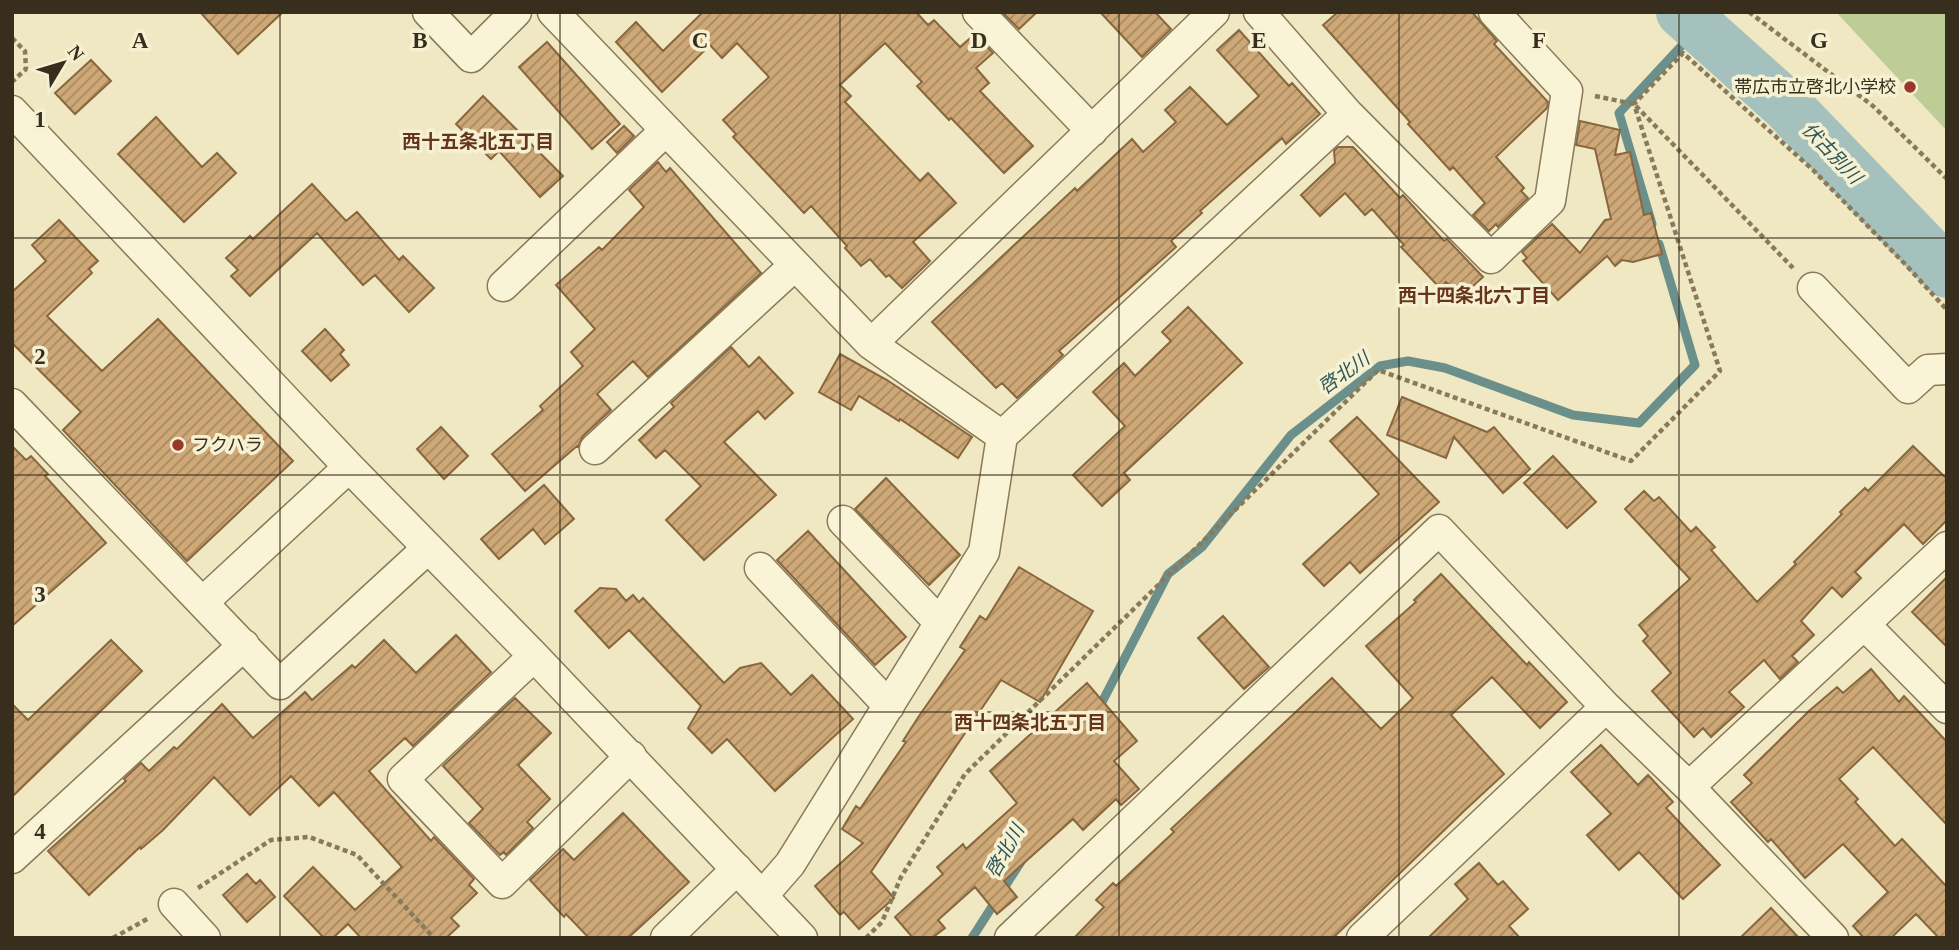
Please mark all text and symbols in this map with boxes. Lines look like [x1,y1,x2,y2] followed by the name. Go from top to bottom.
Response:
[28,28,98,98] north arrow
[132,28,149,53] text: A
[412,28,428,53] text: B
[692,28,708,53] text: C
[971,28,987,53] text: D
[1251,28,1267,53] text: E
[1532,28,1546,53] text: F
[1810,28,1828,53] text: G
[64,41,89,65] text: N
[1734,77,1896,97] place label: 帯広市立啓北小学校
[1902,79,1918,95] marker: 帯広市立啓北小学校
[34,107,46,132] text: 1
[1798,118,1867,189] water label: 伏古別川
[402,131,554,152] district label: 西十五条北五丁目
[1398,285,1550,306] district label: 西十四条北六丁目
[34,344,46,369] text: 2
[1315,347,1375,398] water label: 啓北川
[192,435,263,455] place label: フクハラ
[170,437,186,453] marker: フクハラ
[34,582,46,607] text: 3
[954,712,1106,733] district label: 西十四条北五丁目
[34,819,46,844] text: 4
[982,819,1029,881] water label: 啓北川

